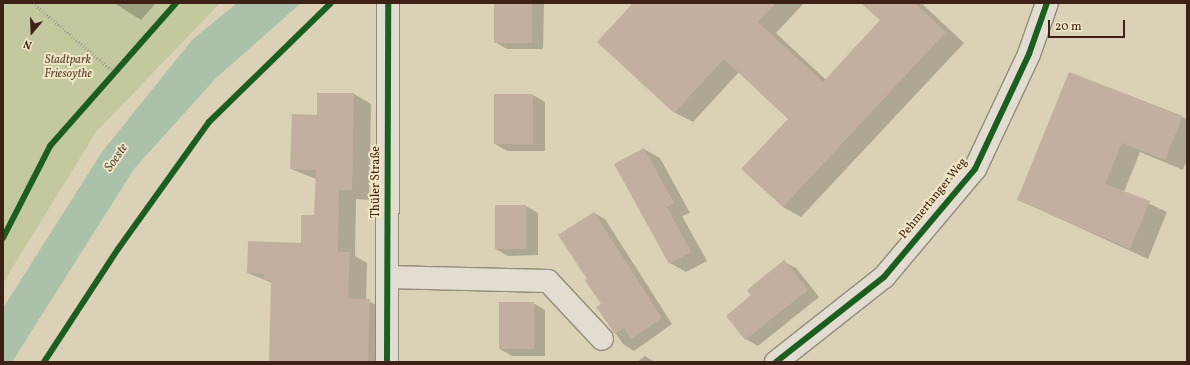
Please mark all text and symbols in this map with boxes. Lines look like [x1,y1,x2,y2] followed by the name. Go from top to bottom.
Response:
[12,12,52,52] north arrow
[1050,12,1127,38] scale bar
[1055,19,1082,35] text: 20 m
[22,35,34,52] text: N
[44,54,92,82] park label: Stadtpark Friesoythe
[102,141,132,175] water label: Soeste
[370,146,384,218] street label: Thüler Straße
[897,155,971,243] street label: Pehmertanger Weg

